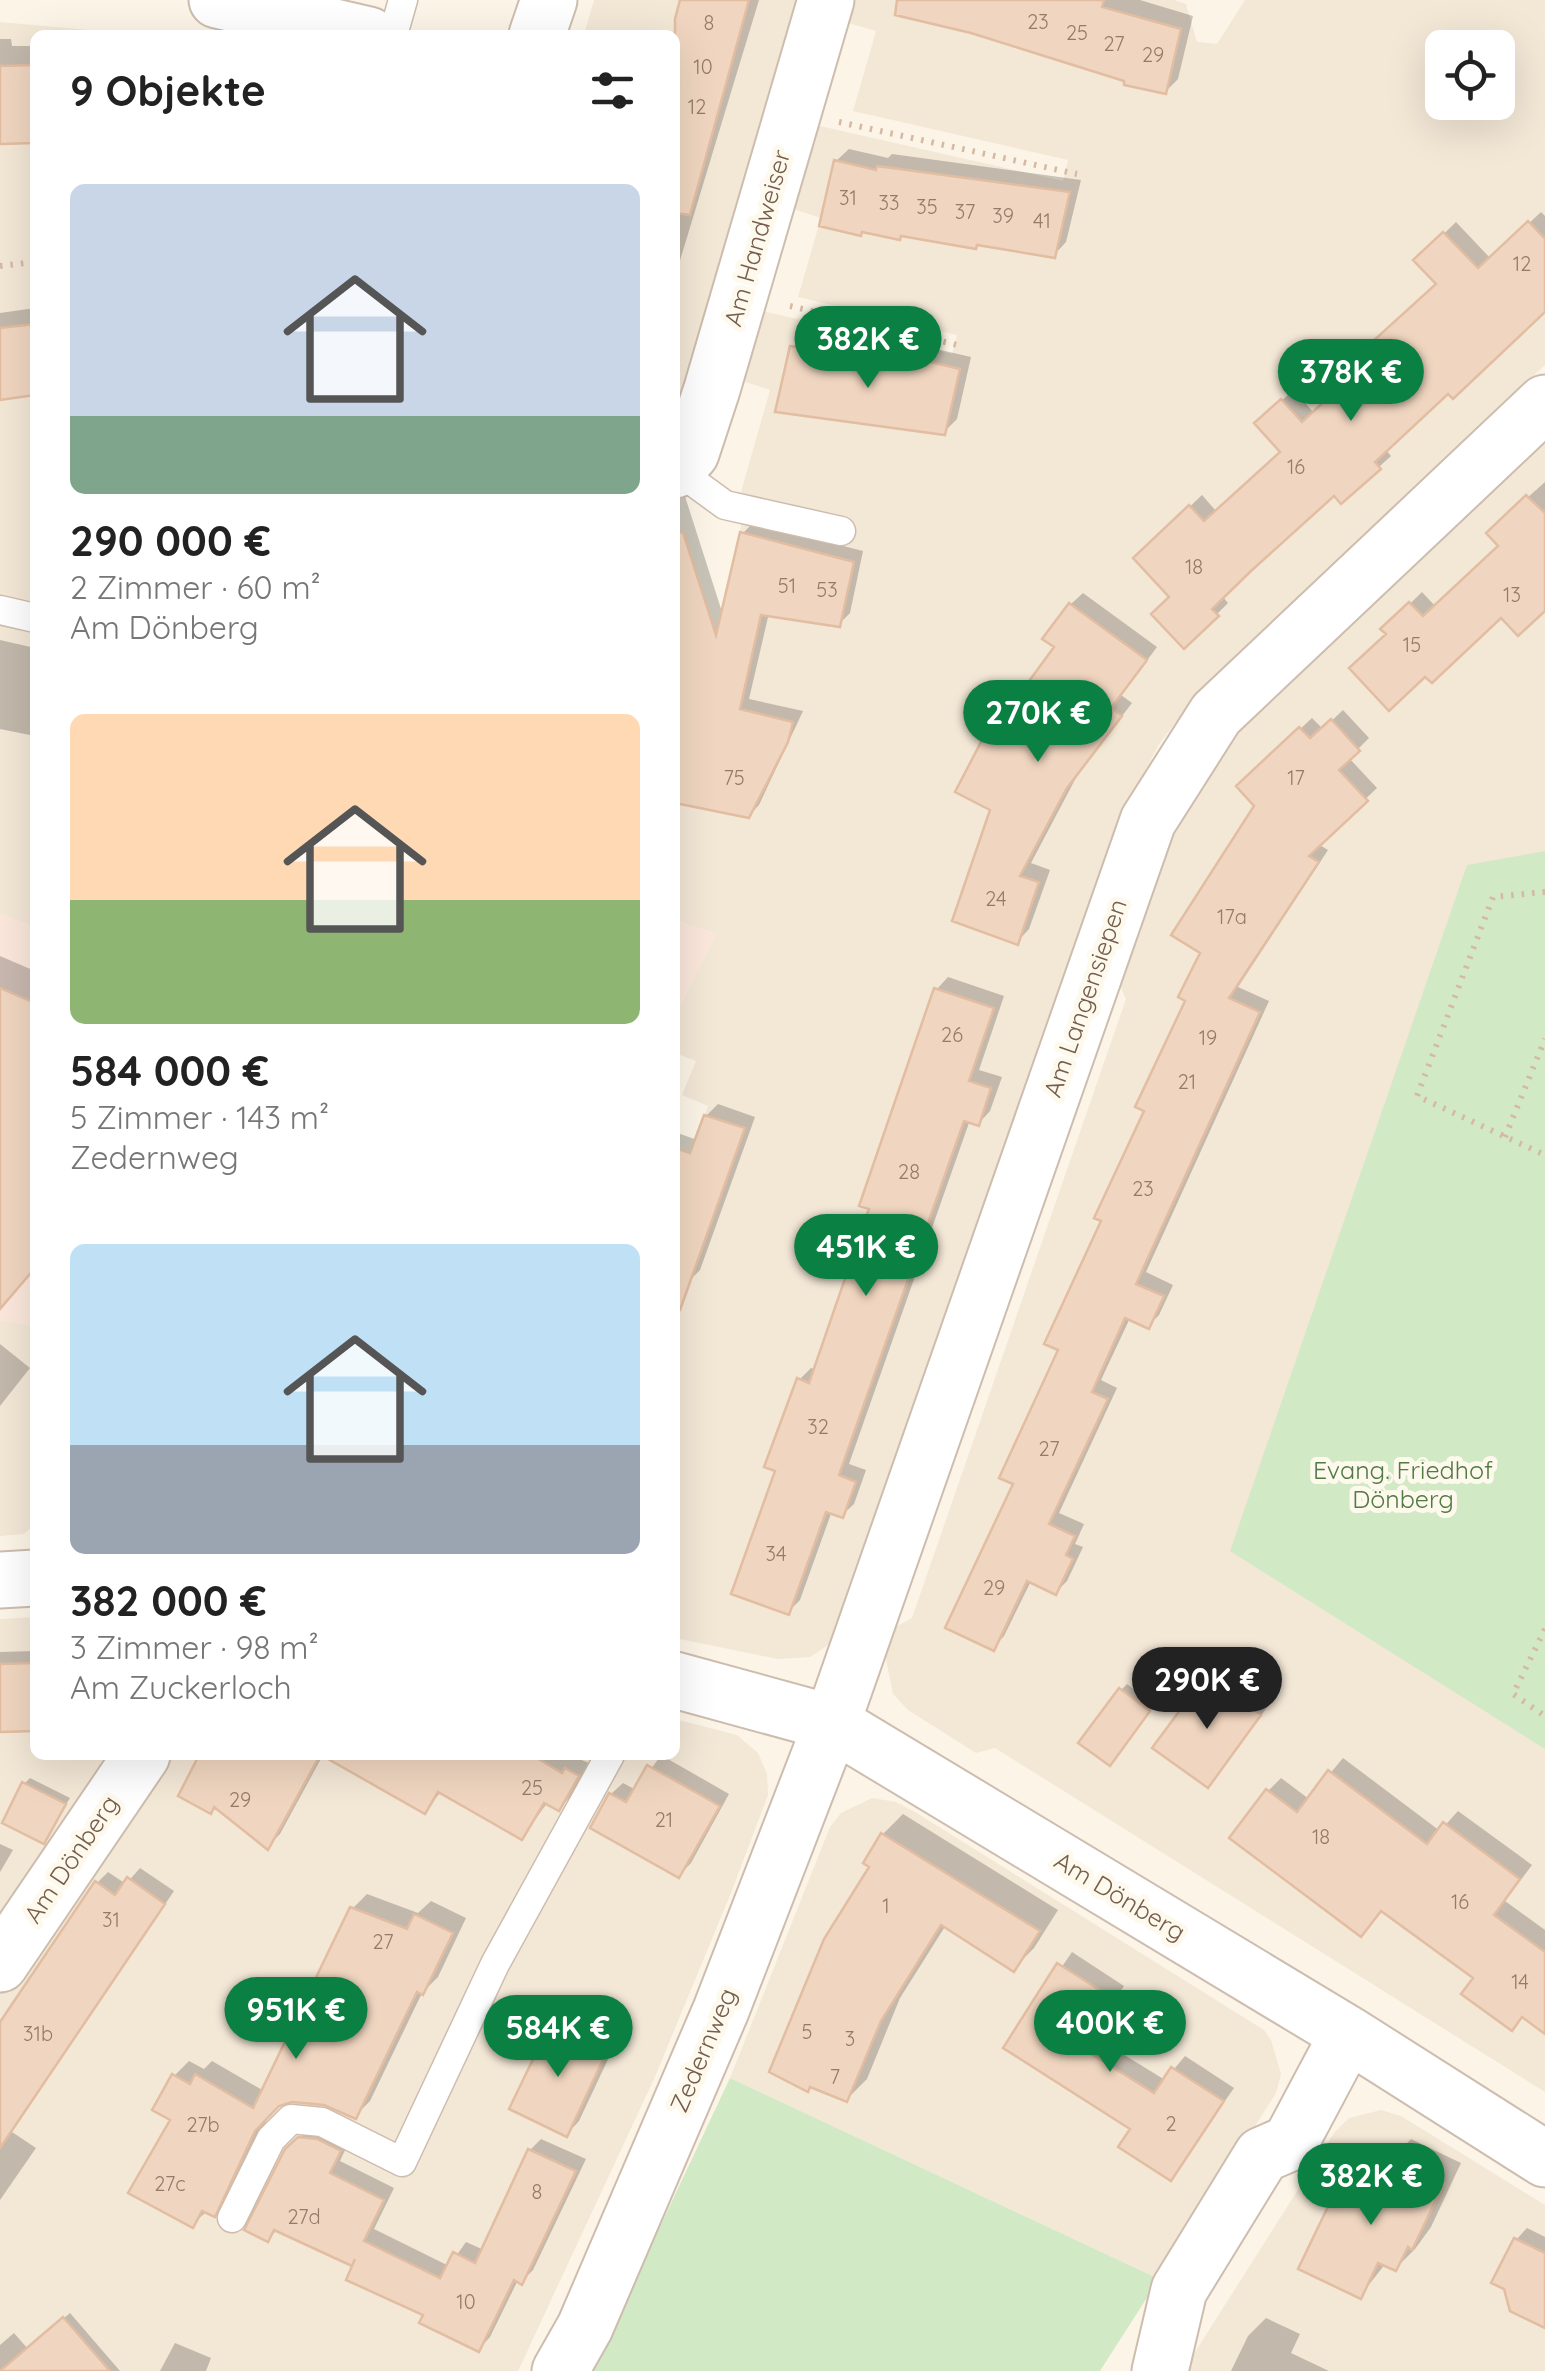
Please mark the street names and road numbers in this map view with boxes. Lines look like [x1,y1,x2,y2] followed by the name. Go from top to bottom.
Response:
[716,146,797,330] street label: Am Handweiser
[1036,895,1133,1101] street label: Am Langensiepen
[17,1789,125,1929] street label: Am Dönberg
[1049,1844,1191,1947] street label: Am Dönberg
[663,1983,743,2117] street label: Zedernweg

